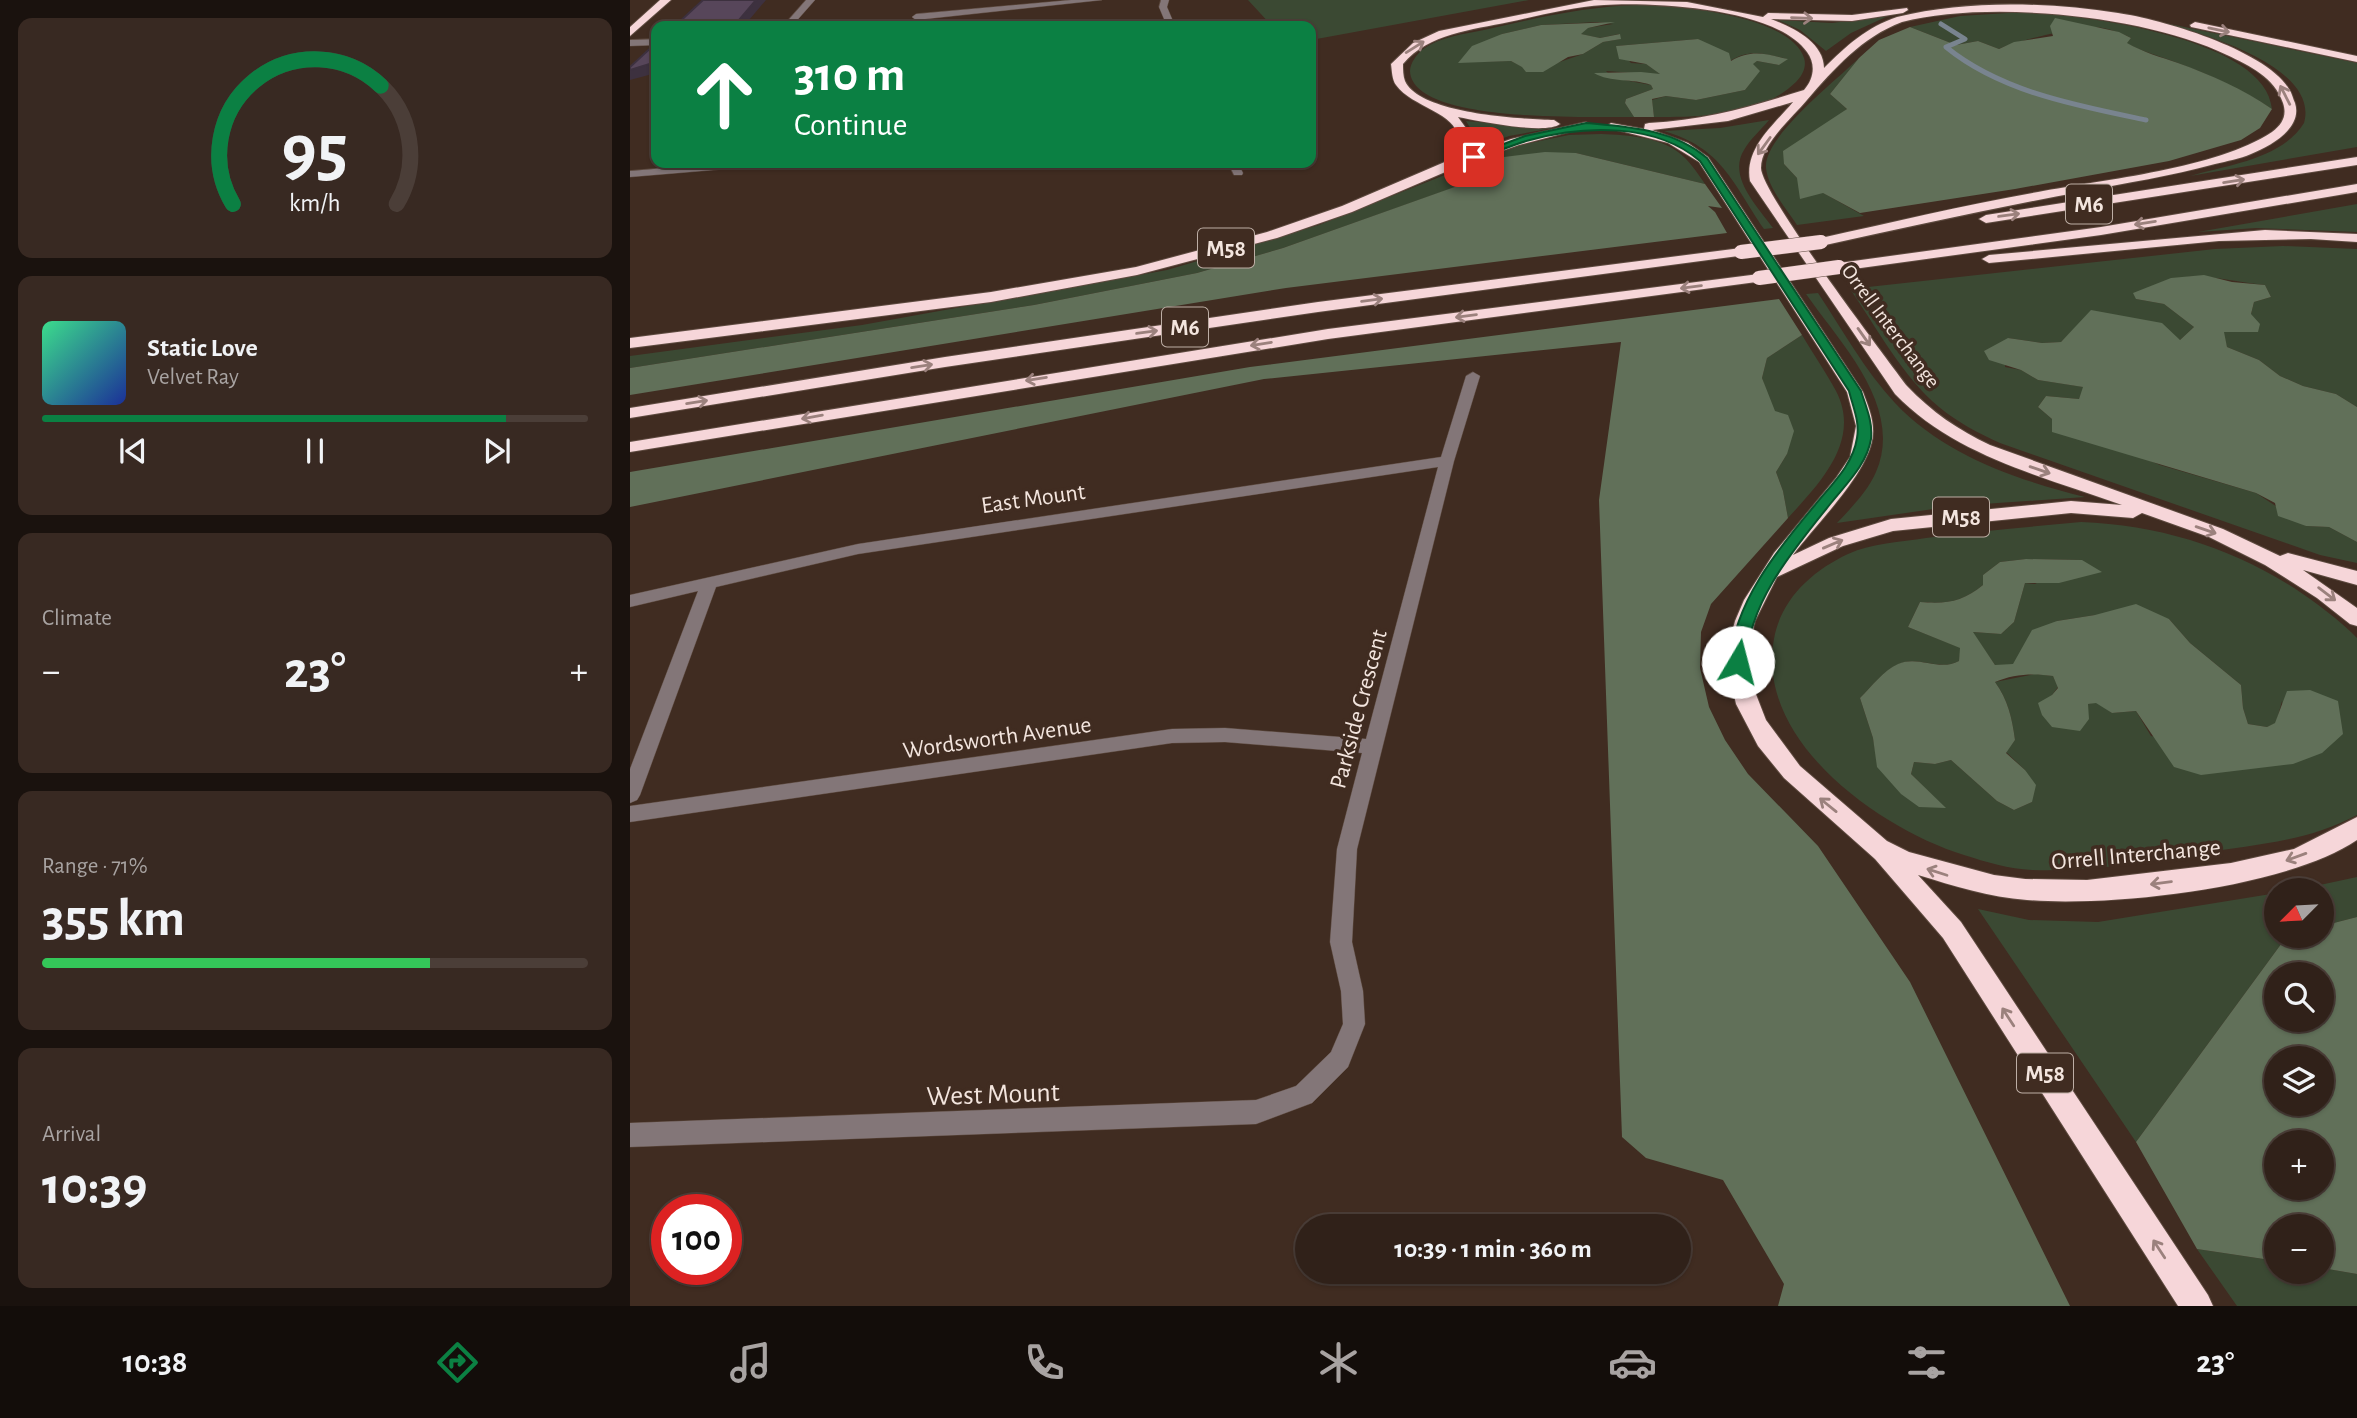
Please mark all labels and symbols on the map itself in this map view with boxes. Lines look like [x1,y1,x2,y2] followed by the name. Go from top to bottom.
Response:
[1790,12,1813,25] one-way arrow
[2207,23,2230,37] one-way arrow
[1405,39,1425,53] one-way arrow
[2277,85,2291,105] one-way arrow
[1444,127,1504,187] pin
[1757,136,1772,155] one-way arrow
[2222,174,2245,187] one-way arrow
[2066,184,2112,224] road number: M6
[1998,209,2020,222] one-way arrow
[2134,217,2157,230] one-way arrow
[1198,229,1254,268] road number: M58
[1837,261,1944,392] street label: Orrell Interchange
[1681,280,1703,293] one-way arrow
[1360,294,1383,307] one-way arrow
[1162,308,1208,346] road number: M6
[1455,310,1478,323] one-way arrow
[1135,326,1158,339] one-way arrow
[1857,327,1871,346] one-way arrow
[1250,338,1273,351] one-way arrow
[910,359,933,372] one-way arrow
[1025,373,1048,386] one-way arrow
[685,395,708,408] one-way arrow
[801,411,824,424] one-way arrow
[2028,465,2050,477] one-way arrow
[980,480,1087,518] street label: East Mount
[1933,498,1989,537] road number: M58
[2195,525,2217,537] one-way arrow
[1822,536,1844,549] one-way arrow
[2318,586,2337,601] one-way arrow
[1701,625,1775,699] position arrow
[1326,627,1392,791] street label: Parkside Crescent
[901,713,1093,763] street label: Wordsworth Avenue
[1820,798,1838,813] one-way arrow
[2050,836,2222,874] street label: Orrell Interchange
[2286,852,2308,864] one-way arrow
[1926,865,1948,877] one-way arrow
[2150,876,2173,889] one-way arrow
[2264,878,2334,948] north arrow
[2001,1008,2016,1027] one-way arrow
[2017,1054,2073,1092] road number: M58
[926,1079,1060,1111] street label: West Mount
[651,1194,742,1285] speed limit sign: 100
[2152,1240,2167,1259] one-way arrow

